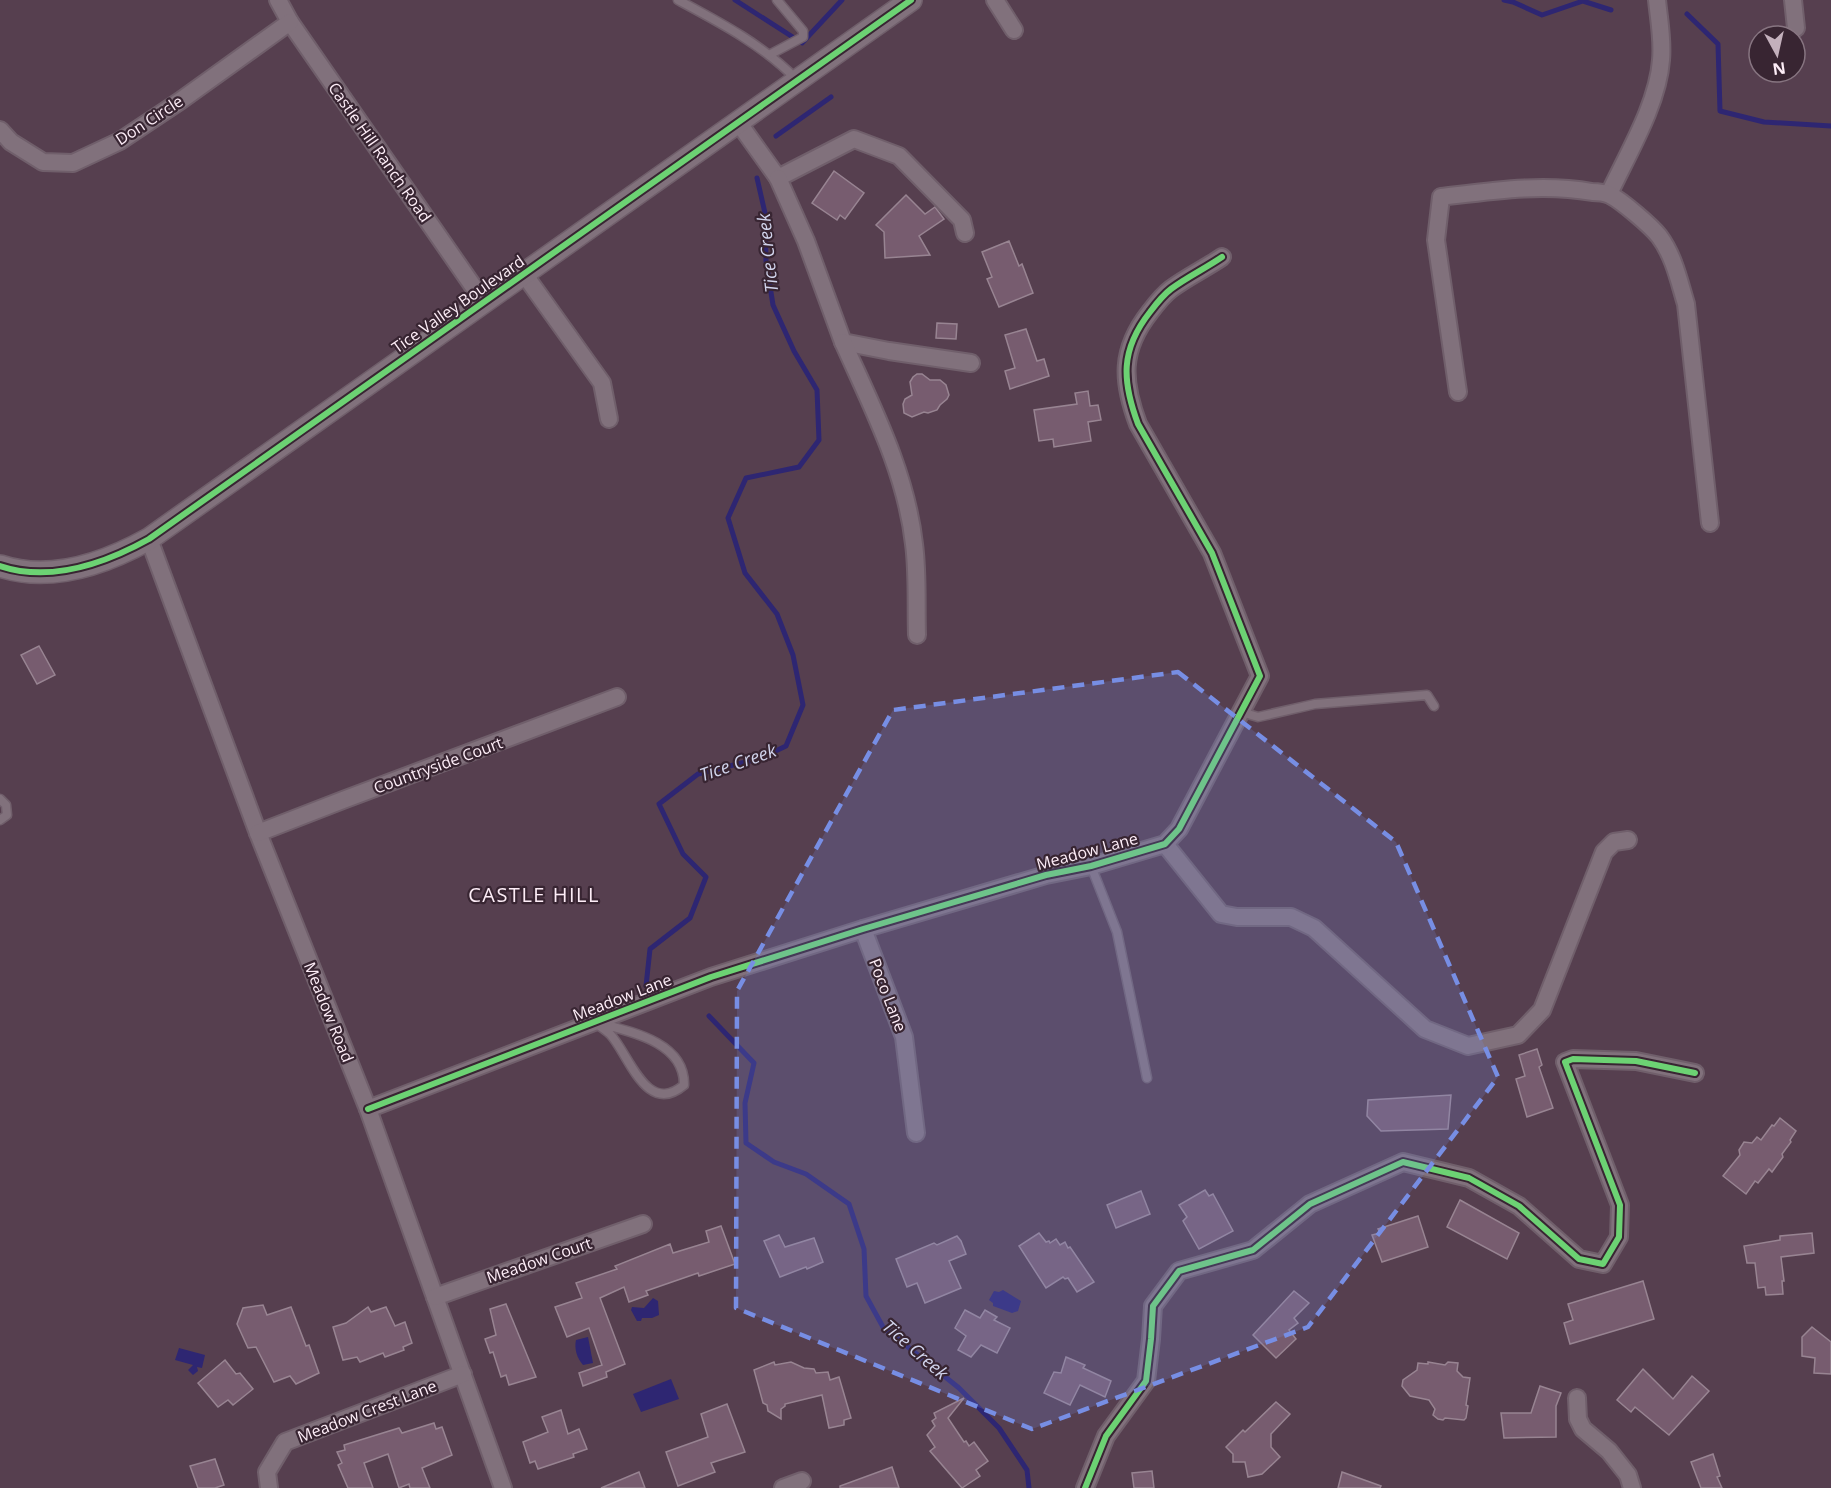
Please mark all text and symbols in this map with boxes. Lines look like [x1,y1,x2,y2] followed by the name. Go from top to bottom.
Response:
[1747,24,1807,84] north arrow
[1771,57,1787,81] text: N
[323,78,437,226] street label: Castle Hill Ranch Road
[111,90,187,150] street label: Don Circle
[751,211,783,294] water label: Tice Creek
[387,250,529,358] street label: Tice Valley Boulevard
[370,731,506,799] street label: Countryside Court
[696,737,780,786] water label: Tice Creek
[1034,827,1140,875] street label: Meadow Lane
[468,881,600,908] district label: CASTLE HILL
[864,955,912,1035] street label: Poco Lane
[299,959,359,1065] street label: Meadow Road
[569,968,675,1026] street label: Meadow Lane
[483,1232,595,1288] street label: Meadow Court
[878,1314,955,1385] water label: Tice Creek
[294,1374,440,1448] street label: Meadow Crest Lane

